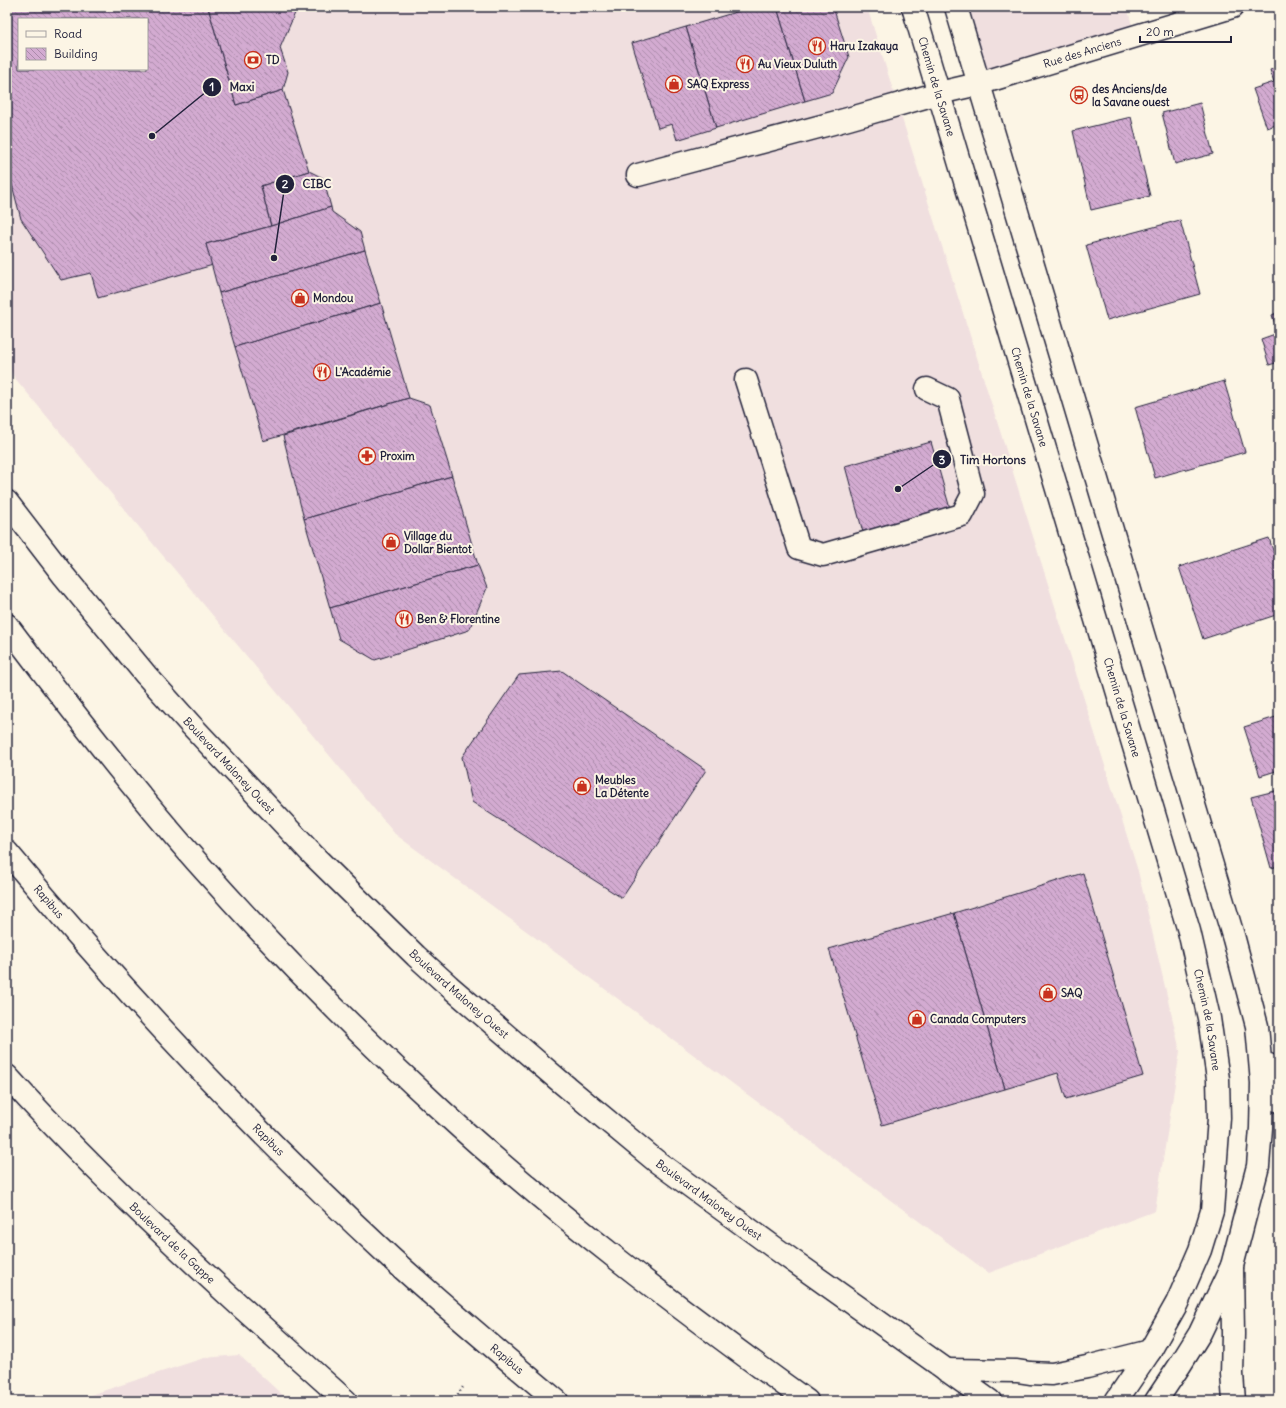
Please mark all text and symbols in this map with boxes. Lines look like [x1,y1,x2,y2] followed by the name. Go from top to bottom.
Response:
[18,18,148,70] legend
[1140,18,1231,44] scale bar
[1146,24,1174,39] text: 20 m
[54,26,82,41] text: Road
[1042,34,1123,71] street label: Rue des Anciens
[915,35,958,138] street label: Chemin de la Savane
[807,36,827,56] restaurant icon: Haru Izakaya
[830,39,899,54] place label: Haru Izakaya
[54,46,98,61] text: Building
[243,50,263,70] bank icon: TD
[266,53,280,67] place label: TD
[735,54,755,74] restaurant icon: Au Vieux Duluth
[758,57,838,71] place label: Au Vieux Duluth
[664,74,684,94] shop icon: SAQ Express
[202,75,263,99] callout: Maxi
[687,77,749,92] place label: SAQ Express
[210,79,214,94] text: 1
[229,79,255,94] text: Maxi
[1092,82,1170,109] place label: des Anciens/de la Savane ouest
[1069,85,1089,105] bus stop icon: des Anciens/de la Savane ouest
[275,172,340,196] callout: CIBC
[282,176,289,191] text: 2
[303,176,332,191] text: CIBC
[290,288,310,308] shop icon: Mondou
[313,291,354,305] place label: Mondou
[1008,345,1051,449] street label: Chemin de la Savane
[312,362,332,382] restaurant icon: L'Académie
[335,365,391,379] place label: L'Académie
[357,446,377,466] pharmacy icon: Proxim
[932,447,1034,471] callout: Tim Hortons
[380,449,415,463] place label: Proxim
[939,452,946,467] text: 3
[960,452,1026,467] text: Tim Hortons
[404,529,472,556] place label: Village du Dollar Bientot
[381,532,401,552] shop icon: Village du Dollar Bientot
[394,609,414,629] restaurant icon: Ben & Florentine
[417,612,500,626] place label: Ben & Florentine
[1101,656,1144,759] street label: Chemin de la Savane
[180,714,278,817] street label: Boulevard Maloney Ouest
[595,773,649,800] place label: Meubles La Détente
[572,776,592,796] shop icon: Meubles La Détente
[31,882,67,921] street label: Rapibus
[406,946,512,1041] street label: Boulevard Maloney Ouest
[1191,967,1224,1072] street label: Chemin de la Savane
[1038,983,1058,1003] shop icon: SAQ
[1061,986,1082,1000] place label: SAQ
[907,1009,927,1029] shop icon: Canada Computers
[930,1012,1026,1027] place label: Canada Computers
[250,1121,287,1159] street label: Rapibus
[653,1156,765,1243] street label: Boulevard Maloney Ouest
[127,1199,218,1287] street label: Boulevard de la Gappe
[487,1341,527,1377] street label: Rapibus

